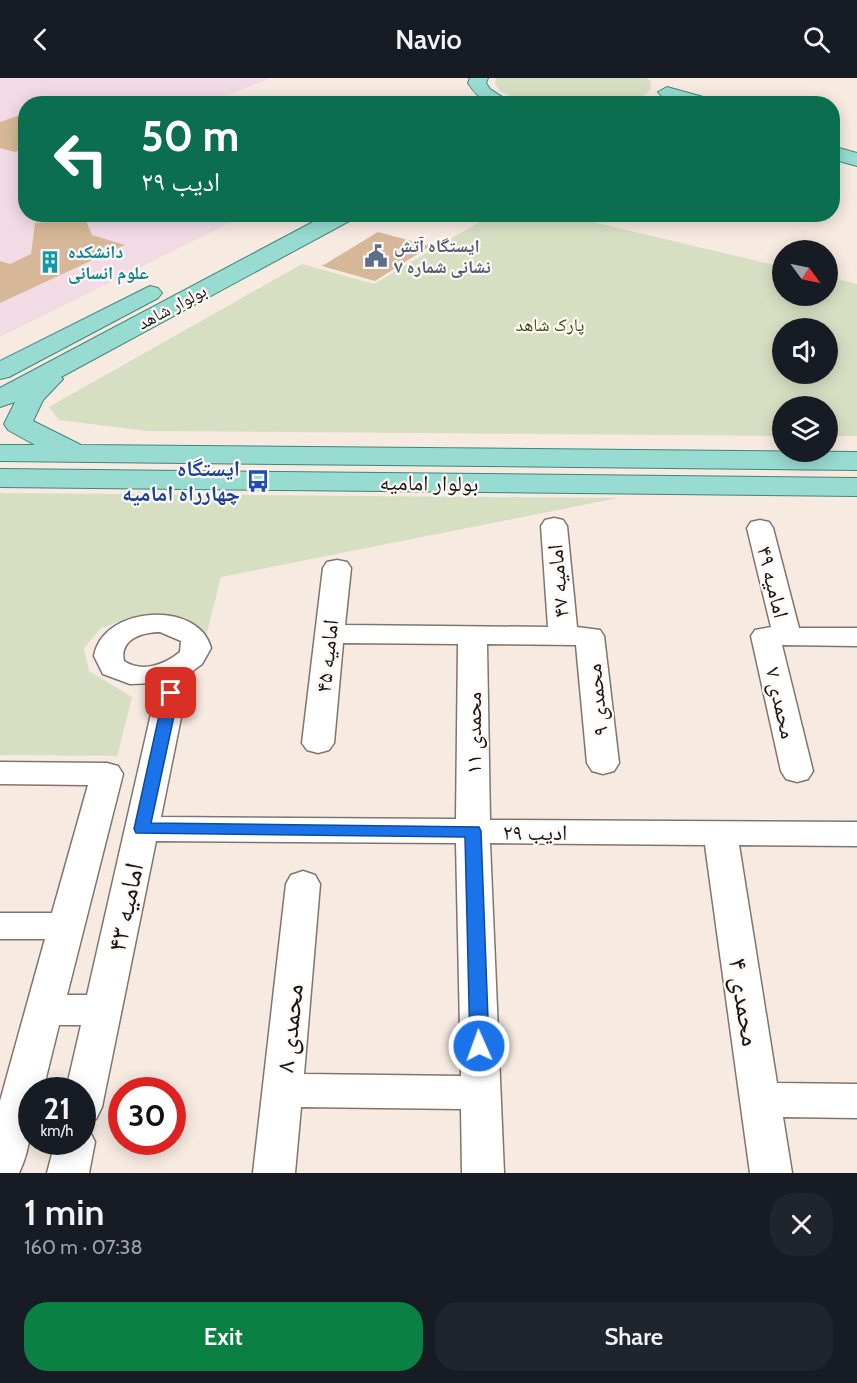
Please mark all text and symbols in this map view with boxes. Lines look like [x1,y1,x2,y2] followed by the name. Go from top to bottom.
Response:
[24,23,57,56] icon: back
[395,23,462,56] text: Navio
[800,23,833,56] icon: search
[141,110,239,162] text: 50 m
[42,120,120,198] icon: left
[141,165,220,198] text: ادیب ۲۹
[394,235,491,278] place label: ایستگاه آتش نشانی شماره ۷
[772,240,838,306] north arrow
[772,240,838,462] map controls
[68,241,149,285] place label: دانشکده علوم انسانی
[363,243,389,269] public building icon: ایستگاه آتش نشانی شماره ۷
[37,249,63,275] building icon: دانشکده علوم انسانی
[134,280,210,334] street label: بولوار شاهد
[516,314,584,336] park label: پارک شاهد
[772,318,838,384] button: sound
[772,396,838,462] button: layers
[122,455,240,507] place label: ایستگاه چهارراه امامیه
[245,468,271,494] bus stop icon: ایستگاه چهارراه امامیه
[379,469,479,497] street label: بولوار امامیه
[541,543,575,619] street label: امامیه ۴۷
[751,543,795,621] street label: امامیه ۴۹
[310,618,344,694] street label: امامیه ۴۵
[580,662,614,738] street label: محمدی ۹
[760,665,802,741] street label: محمدی ۷
[145,667,196,718] pin
[154,676,187,709] icon: arrive
[460,692,487,774] street label: محمدی ۱۱
[503,819,567,846] street label: ادیب ۲۹
[99,859,151,955] street label: امامیه ۴۳
[722,955,768,1049] street label: محمدی ۴
[268,982,310,1074] street label: محمدی ۸
[447,1014,511,1078] position arrow
[108,1077,186,1155] speed limit sign: 30
[44,1090,70,1127] text: 21
[41,1122,73,1140] text: km/h
[24,1190,104,1234] text: 1 min
[770,1193,833,1256] button: close
[24,1235,143,1259] text: 160 m · 07:38
[24,1302,423,1371] button: Exit
[435,1302,833,1371] button: Share

